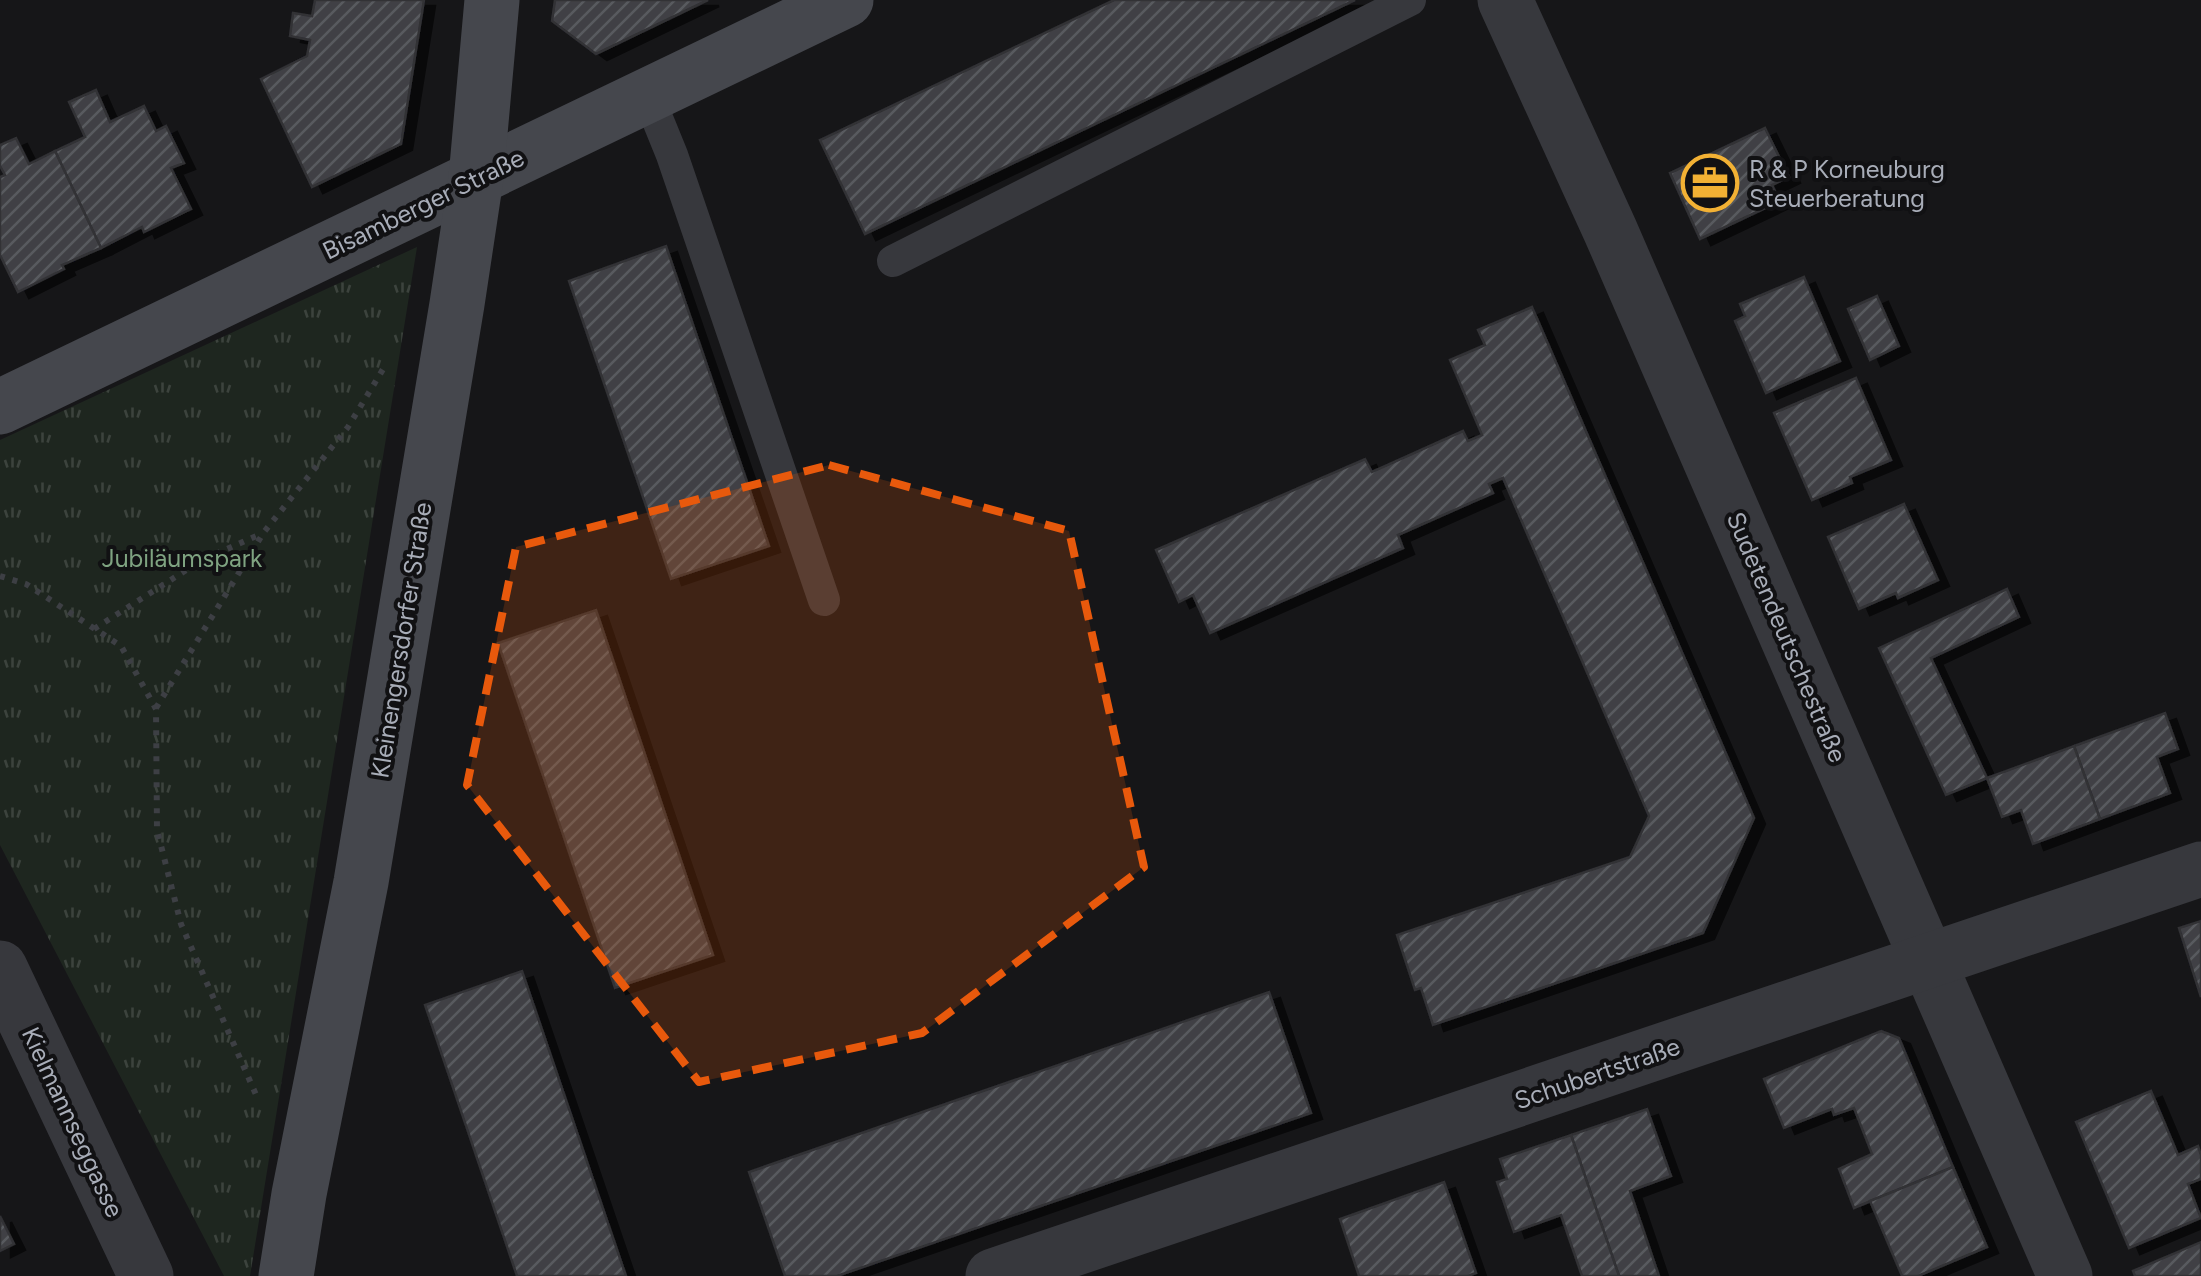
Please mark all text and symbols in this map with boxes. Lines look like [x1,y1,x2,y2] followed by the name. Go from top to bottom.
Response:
[317,142,529,266] street label: Bisamberger Straße
[1680,153,1740,213] office icon: R & P Korneuburg Steuerberatung
[1749,154,1945,213] place label: R & P Korneuburg Steuerberatung
[364,500,438,780] street label: Kleinengersdorfer Straße
[1721,507,1853,767] street label: Sudetendeutschestraße
[102,543,263,573] park label: Jubiläumspark
[16,1022,130,1222] street label: Kielmannseggasse
[1510,1031,1684,1115] street label: Schubertstraße

